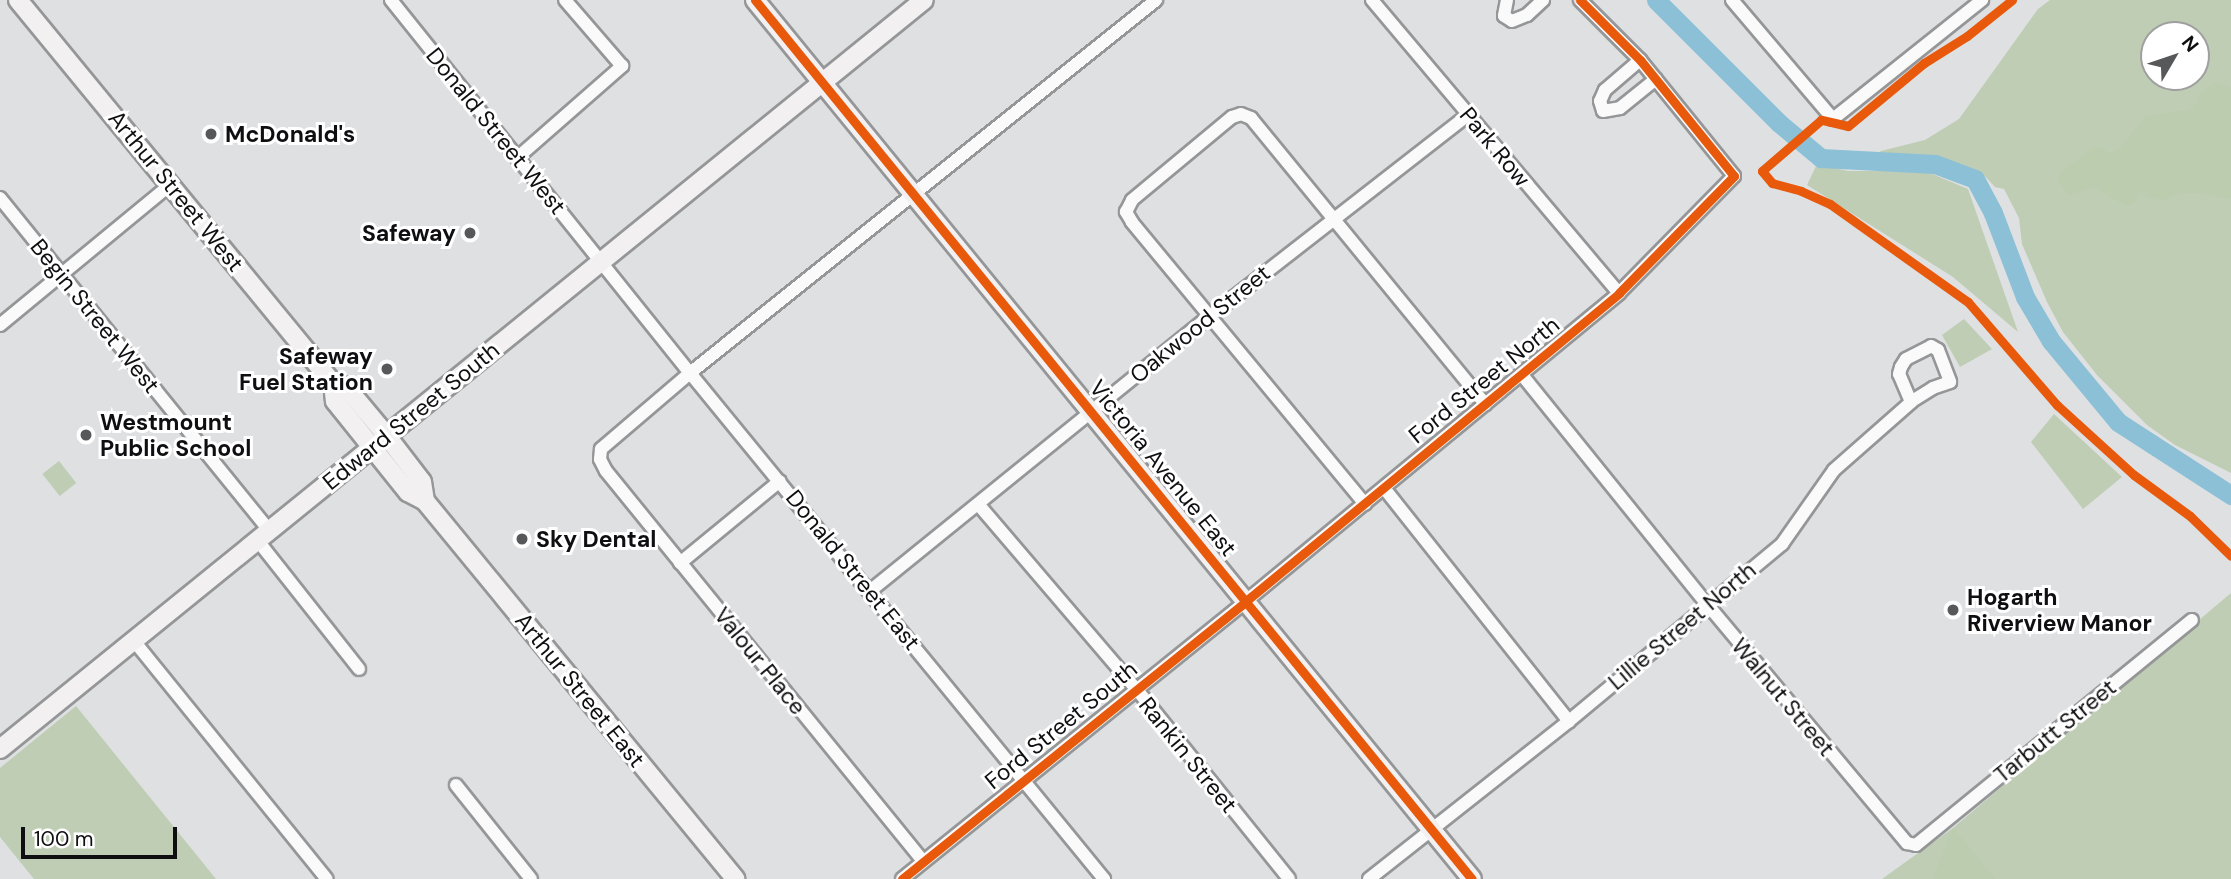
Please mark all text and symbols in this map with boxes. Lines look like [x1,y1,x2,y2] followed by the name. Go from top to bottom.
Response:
[2140,21,2210,91] north arrow
[2176,30,2204,57] text: N
[420,42,572,220] street label: Donald Street West
[1454,102,1536,192] street label: Park Row
[103,105,249,277] street label: Arthur Street West
[225,120,355,148] place label: McDonald's
[203,126,219,142] marker: McDonald's
[362,219,456,247] place label: Safeway
[462,225,478,241] marker: Safeway
[24,233,166,399] street label: Begin Street West
[1124,259,1276,389] street label: Oakwood Street
[1403,311,1565,449] street label: Ford Street North
[317,336,505,496] street label: Edward Street South
[239,342,373,396] place label: Safeway Fuel Station
[379,361,395,377] marker: Safeway Fuel Station
[1084,374,1242,562] street label: Victoria Avenue East
[100,408,251,462] place label: Westmount Public School
[78,427,94,443] marker: Westmount Public School
[780,484,926,656] street label: Donald Street East
[536,525,656,553] place label: Sky Dental
[514,531,530,547] marker: Sky Dental
[1603,556,1761,696] street label: Lillie Street North
[1967,583,2152,637] place label: Hogarth Riverview Manor
[708,602,812,720] street label: Valour Place
[1945,602,1961,618] marker: Hogarth Riverview Manor
[509,607,651,773] street label: Arthur Street East
[1726,632,1840,762] street label: Walnut Street
[979,655,1143,795] street label: Ford Street South
[1988,673,2122,789] street label: Tarbutt Street
[1133,692,1243,818] street label: Rankin Street
[24,812,180,856] scale bar
[34,825,94,853] text: 100 m

